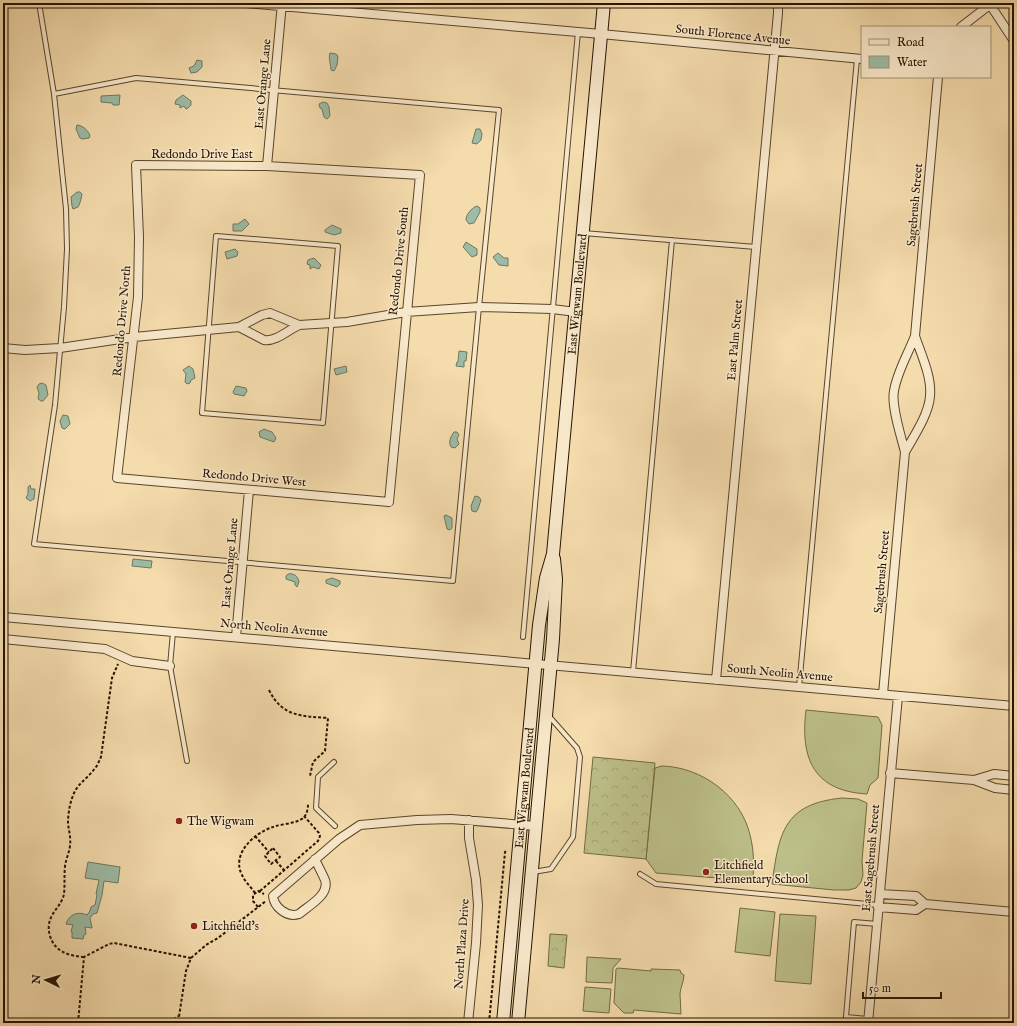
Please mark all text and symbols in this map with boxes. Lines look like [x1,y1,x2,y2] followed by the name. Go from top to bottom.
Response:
[675,22,792,49] street label: South Florence Avenue
[861,26,991,78] legend
[897,35,925,50] text: Road
[252,38,274,130] street label: East Orange Lane
[897,55,928,70] text: Water
[151,147,253,162] street label: Redondo Drive East
[904,163,926,247] street label: Sagebrush Street
[386,205,412,316] street label: Redondo Drive South
[564,232,590,355] street label: East Wigwam Boulevard
[110,264,134,377] street label: Redondo Drive North
[724,299,746,381] street label: East Palm Street
[201,466,307,490] street label: Redondo Drive West
[219,517,241,609] street label: East Orange Lane
[871,530,893,614] street label: Sagebrush Street
[219,616,329,640] street label: North Neolin Avenue
[726,661,834,685] street label: South Neolin Avenue
[511,726,537,849] street label: East Wigwam Boulevard
[859,804,883,912] street label: East Sagebrush Street
[187,814,254,829] place label: The Wigwam
[174,816,184,826] marker: The Wigwam
[714,858,809,887] place label: Litchfield Elementary School
[701,867,711,877] marker: Litchfield Elementary School
[451,898,473,990] street label: North Plaza Drive
[202,919,259,934] place label: Litchfield's
[189,921,199,931] marker: Litchfield's
[26,960,66,1000] north arrow
[30,973,44,986] text: N
[863,974,941,1000] scale bar
[869,981,891,996] text: 50 m

